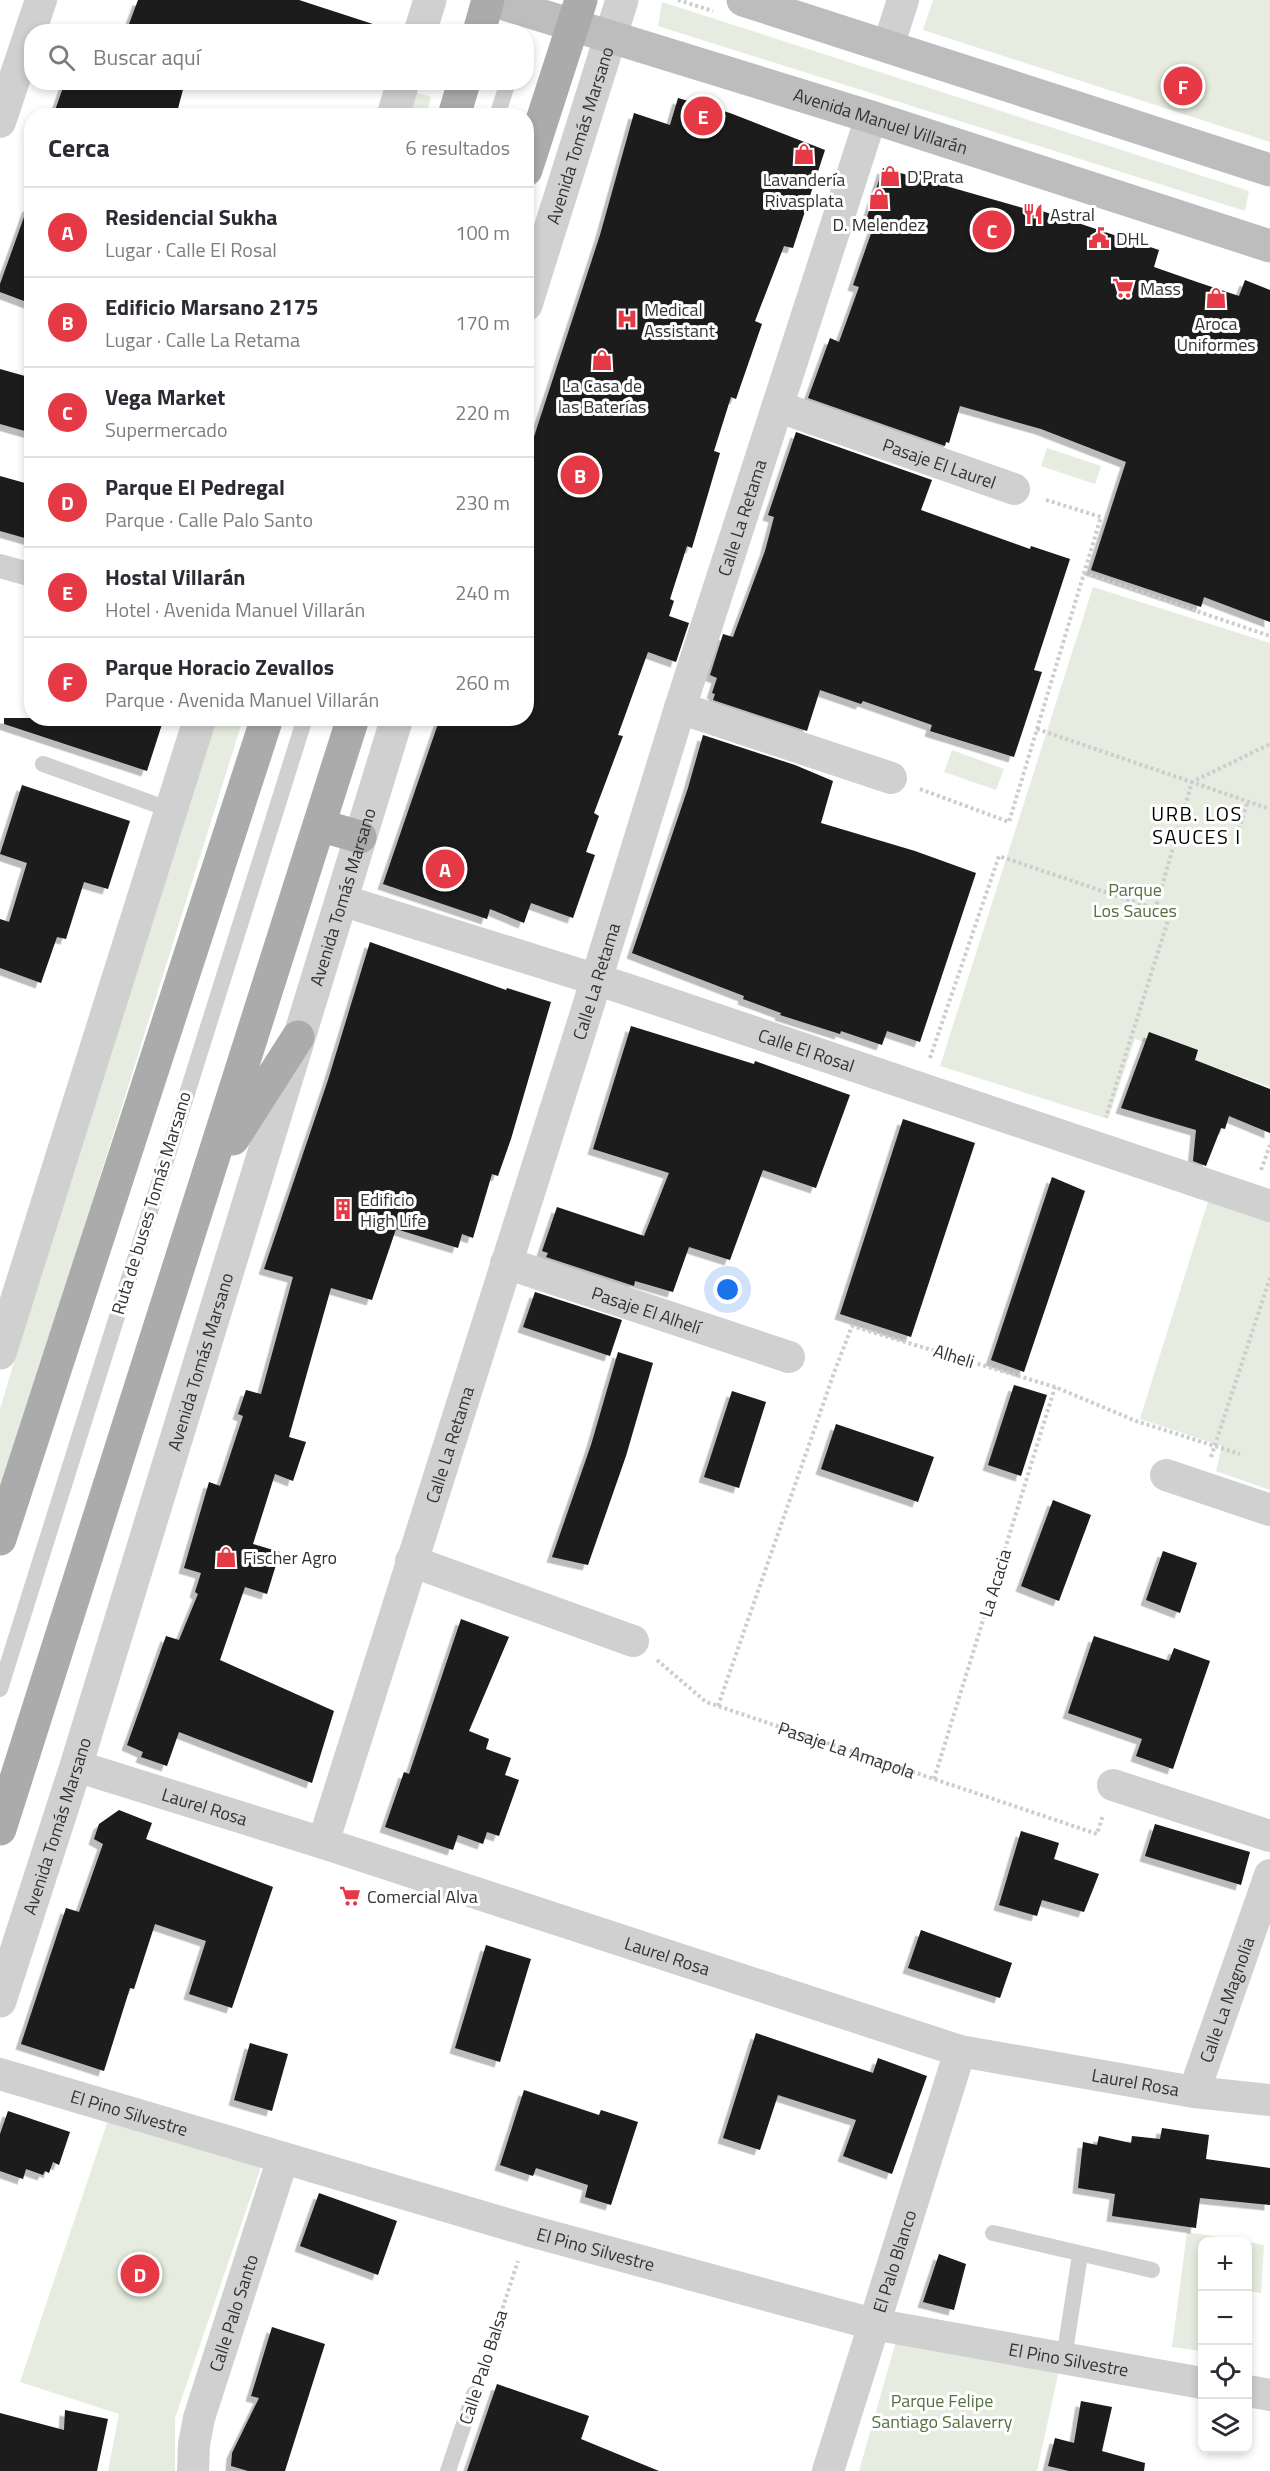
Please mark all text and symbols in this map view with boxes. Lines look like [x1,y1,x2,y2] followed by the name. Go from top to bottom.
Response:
[24,24,534,90] search box
[93,40,201,74] text: Buscar aquí
[45,41,78,74] icon: search
[539,43,620,227] street label: Avenida Tomás Marsano
[1164,64,1202,109] pin: F
[790,80,971,161] street label: Avenida Manuel Villarán
[684,94,722,138] pin: E
[48,128,110,167] text: Cerca
[406,132,510,163] text: 6 resultados
[792,142,816,166] shop icon: Lavandería Rivasplata
[907,163,964,190] place label: D'Prata
[878,164,902,188] shop icon: D'Prata
[763,166,845,214] place label: Lavandería Rivasplata
[867,187,891,211] shop icon: D. Melendez
[105,200,278,234] text: Residencial Sukha
[1050,201,1095,228] place label: Astral
[1021,202,1045,226] restaurant icon: Astral
[972,208,1012,252] pin: C
[832,211,926,238] place label: D. Melendez
[61,217,74,248] text: A
[455,217,510,248] text: 100 m
[1116,225,1149,252] place label: DHL
[1087,226,1111,250] public building icon: DHL
[105,234,277,265] text: Lugar · Calle El Rosal
[1140,275,1181,302] place label: Mass
[1111,276,1135,300] supermarket icon: Mass
[1204,286,1228,310] shop icon: Aroca Uniformes
[105,290,318,324] text: Edificio Marsano 2175
[644,296,716,344] place label: Medical Assistant
[61,307,74,338] text: B
[455,307,510,338] text: 170 m
[615,307,639,331] hospital icon: Medical Assistant
[1176,310,1256,358] place label: Aroca Uniformes
[105,324,300,355] text: Lugar · Calle La Retama
[590,348,614,372] shop icon: La Casa de las Baterías
[558,372,646,420] place label: La Casa de las Baterías
[105,380,225,414] text: Vega Market
[62,397,73,428] text: C
[455,397,510,428] text: 220 m
[105,414,227,445] text: Supermercado
[879,431,1000,495] street label: Pasaje El Laurel
[560,452,600,498] pin: B
[710,456,773,579] street label: Calle La Retama
[105,470,285,504] text: Parque El Pedregal
[61,487,74,518] text: D
[455,487,510,518] text: 230 m
[105,504,313,535] text: Parque · Calle Palo Santo
[105,560,246,594] text: Hostal Villarán
[62,577,73,608] text: E
[455,577,510,608] text: 240 m
[105,594,365,625] text: Hotel · Avenida Manuel Villarán
[105,650,334,684] text: Parque Horacio Zevallos
[62,667,73,698] text: F
[455,667,510,698] text: 260 m
[105,684,379,715] text: Parque · Avenida Manuel Villarán
[1151,798,1243,852] district label: URB. LOS SAUCES I
[302,804,382,989] street label: Avenida Tomás Marsano
[426,846,464,892] pin: A
[1093,876,1177,924] park label: Parque Los Sauces
[565,919,627,1043] street label: Calle La Retama
[755,1021,858,1079] street label: Calle El Rosal
[104,1088,198,1318] street label: Ruta de buses Tomás Marsano
[360,1186,426,1234] place label: Edificio High Life
[331,1197,355,1221] building icon: Edificio High Life
[160,1269,240,1454] street label: Avenida Tomás Marsano
[713,1275,742,1304] your location
[588,1279,707,1341] street label: Pasaje El Alhelí
[930,1337,978,1375] street label: Alheli
[418,1383,480,1506] street label: Calle La Retama
[243,1544,337,1571] place label: Fischer Agro
[214,1545,238,1569] shop icon: Fischer Agro
[972,1546,1018,1620] street label: La Acacia
[775,1714,919,1785] street label: Pasaje La Amapola
[15,1734,98,1918] street label: Avenida Tomás Marsano
[159,1780,251,1832] street label: Laurel Rosa
[367,1883,478,1910] place label: Comercial Alva
[338,1884,362,1908] supermarket icon: Comercial Alva
[621,1929,714,1982] street label: Laurel Rosa
[1192,1933,1261,2066] street label: Calle La Magnolia
[1090,2061,1181,2103] street label: Laurel Rosa
[67,2082,191,2142] street label: El Pino Silvestre
[865,2206,923,2316] street label: El Palo Blanco
[534,2220,658,2278] street label: El Pino Silvestre
[1198,2237,1252,2453] map controls
[1198,2237,1252,2291] button: +
[201,2251,265,2375] street label: Calle Palo Santo
[120,2252,160,2296] pin: D
[1198,2291,1252,2345] button: −
[452,2306,514,2428] street label: Calle Palo Balsa
[1007,2335,1131,2383] street label: El Pino Silvestre
[1198,2345,1252,2399] button: locate
[872,2387,1013,2435] park label: Parque Felipe Santiago Salaverry
[1198,2399,1252,2453] button: layers

